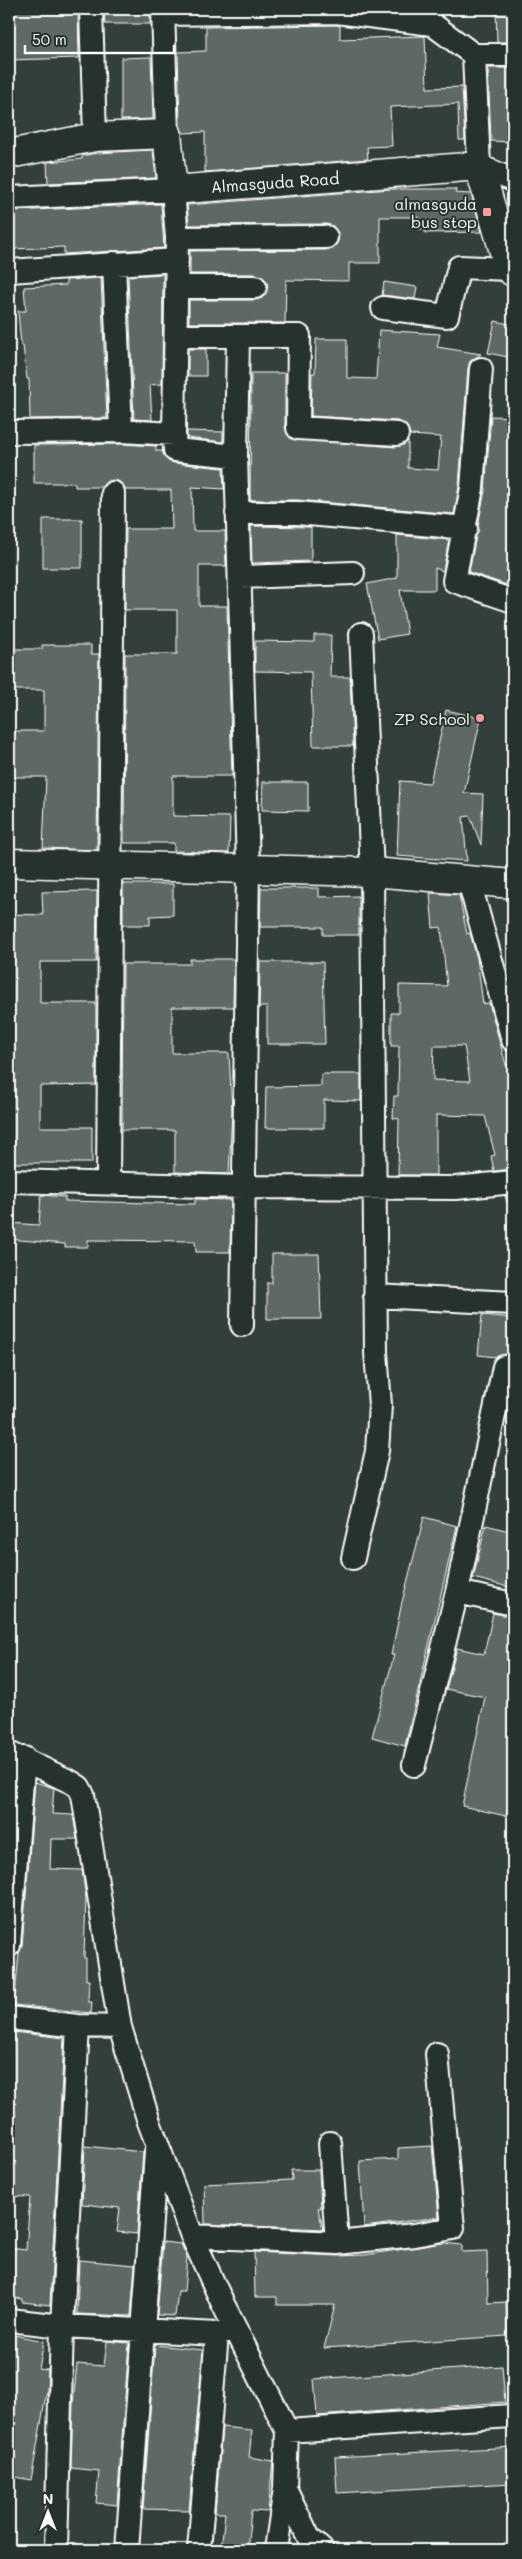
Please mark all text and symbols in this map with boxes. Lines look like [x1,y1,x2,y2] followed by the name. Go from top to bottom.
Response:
[25,22,174,54] scale bar
[32,29,67,49] text: 50 m
[210,167,340,197] street label: Almasguda Road
[394,193,477,232] place label: almasguda bus stop
[481,206,493,218] marker: almasguda bus stop
[394,708,470,729] place label: ZP School
[474,712,486,724] marker: ZP School
[22,2486,72,2536] north arrow
[43,2489,53,2508] text: N

